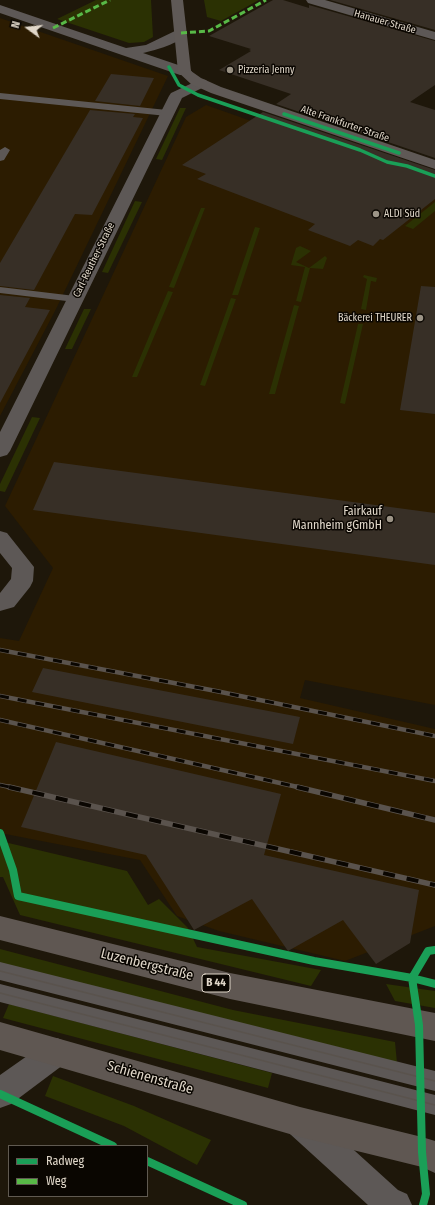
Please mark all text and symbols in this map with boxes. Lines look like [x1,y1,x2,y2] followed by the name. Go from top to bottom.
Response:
[353,7,417,37] street label: Hanauer Straße
[8,8,48,48] north arrow
[9,20,23,30] text: N
[238,64,294,76] place label: Pizzeria Jenny
[225,65,235,75] marker: Pizzeria Jenny
[299,103,391,145] street label: Alte Frankfurter Straße
[384,208,420,220] place label: ALDI Süd
[371,209,381,219] marker: ALDI Süd
[71,221,117,299] street label: Carl-Reuther-Straße
[338,312,412,324] place label: Bäckerei THEURER
[415,313,425,323] marker: Bäckerei THEURER
[292,505,382,533] place label: Fairkauf Mannheim gGmbH
[385,514,395,524] marker: Fairkauf Mannheim gGmbH
[99,945,195,985] street label: Luzenbergstraße
[202,974,230,992] road number: B 44
[105,1058,195,1098] street label: Schienenstraße
[8,1145,148,1197] legend
[46,1154,84,1168] text: Radweg
[46,1174,66,1188] text: Weg

